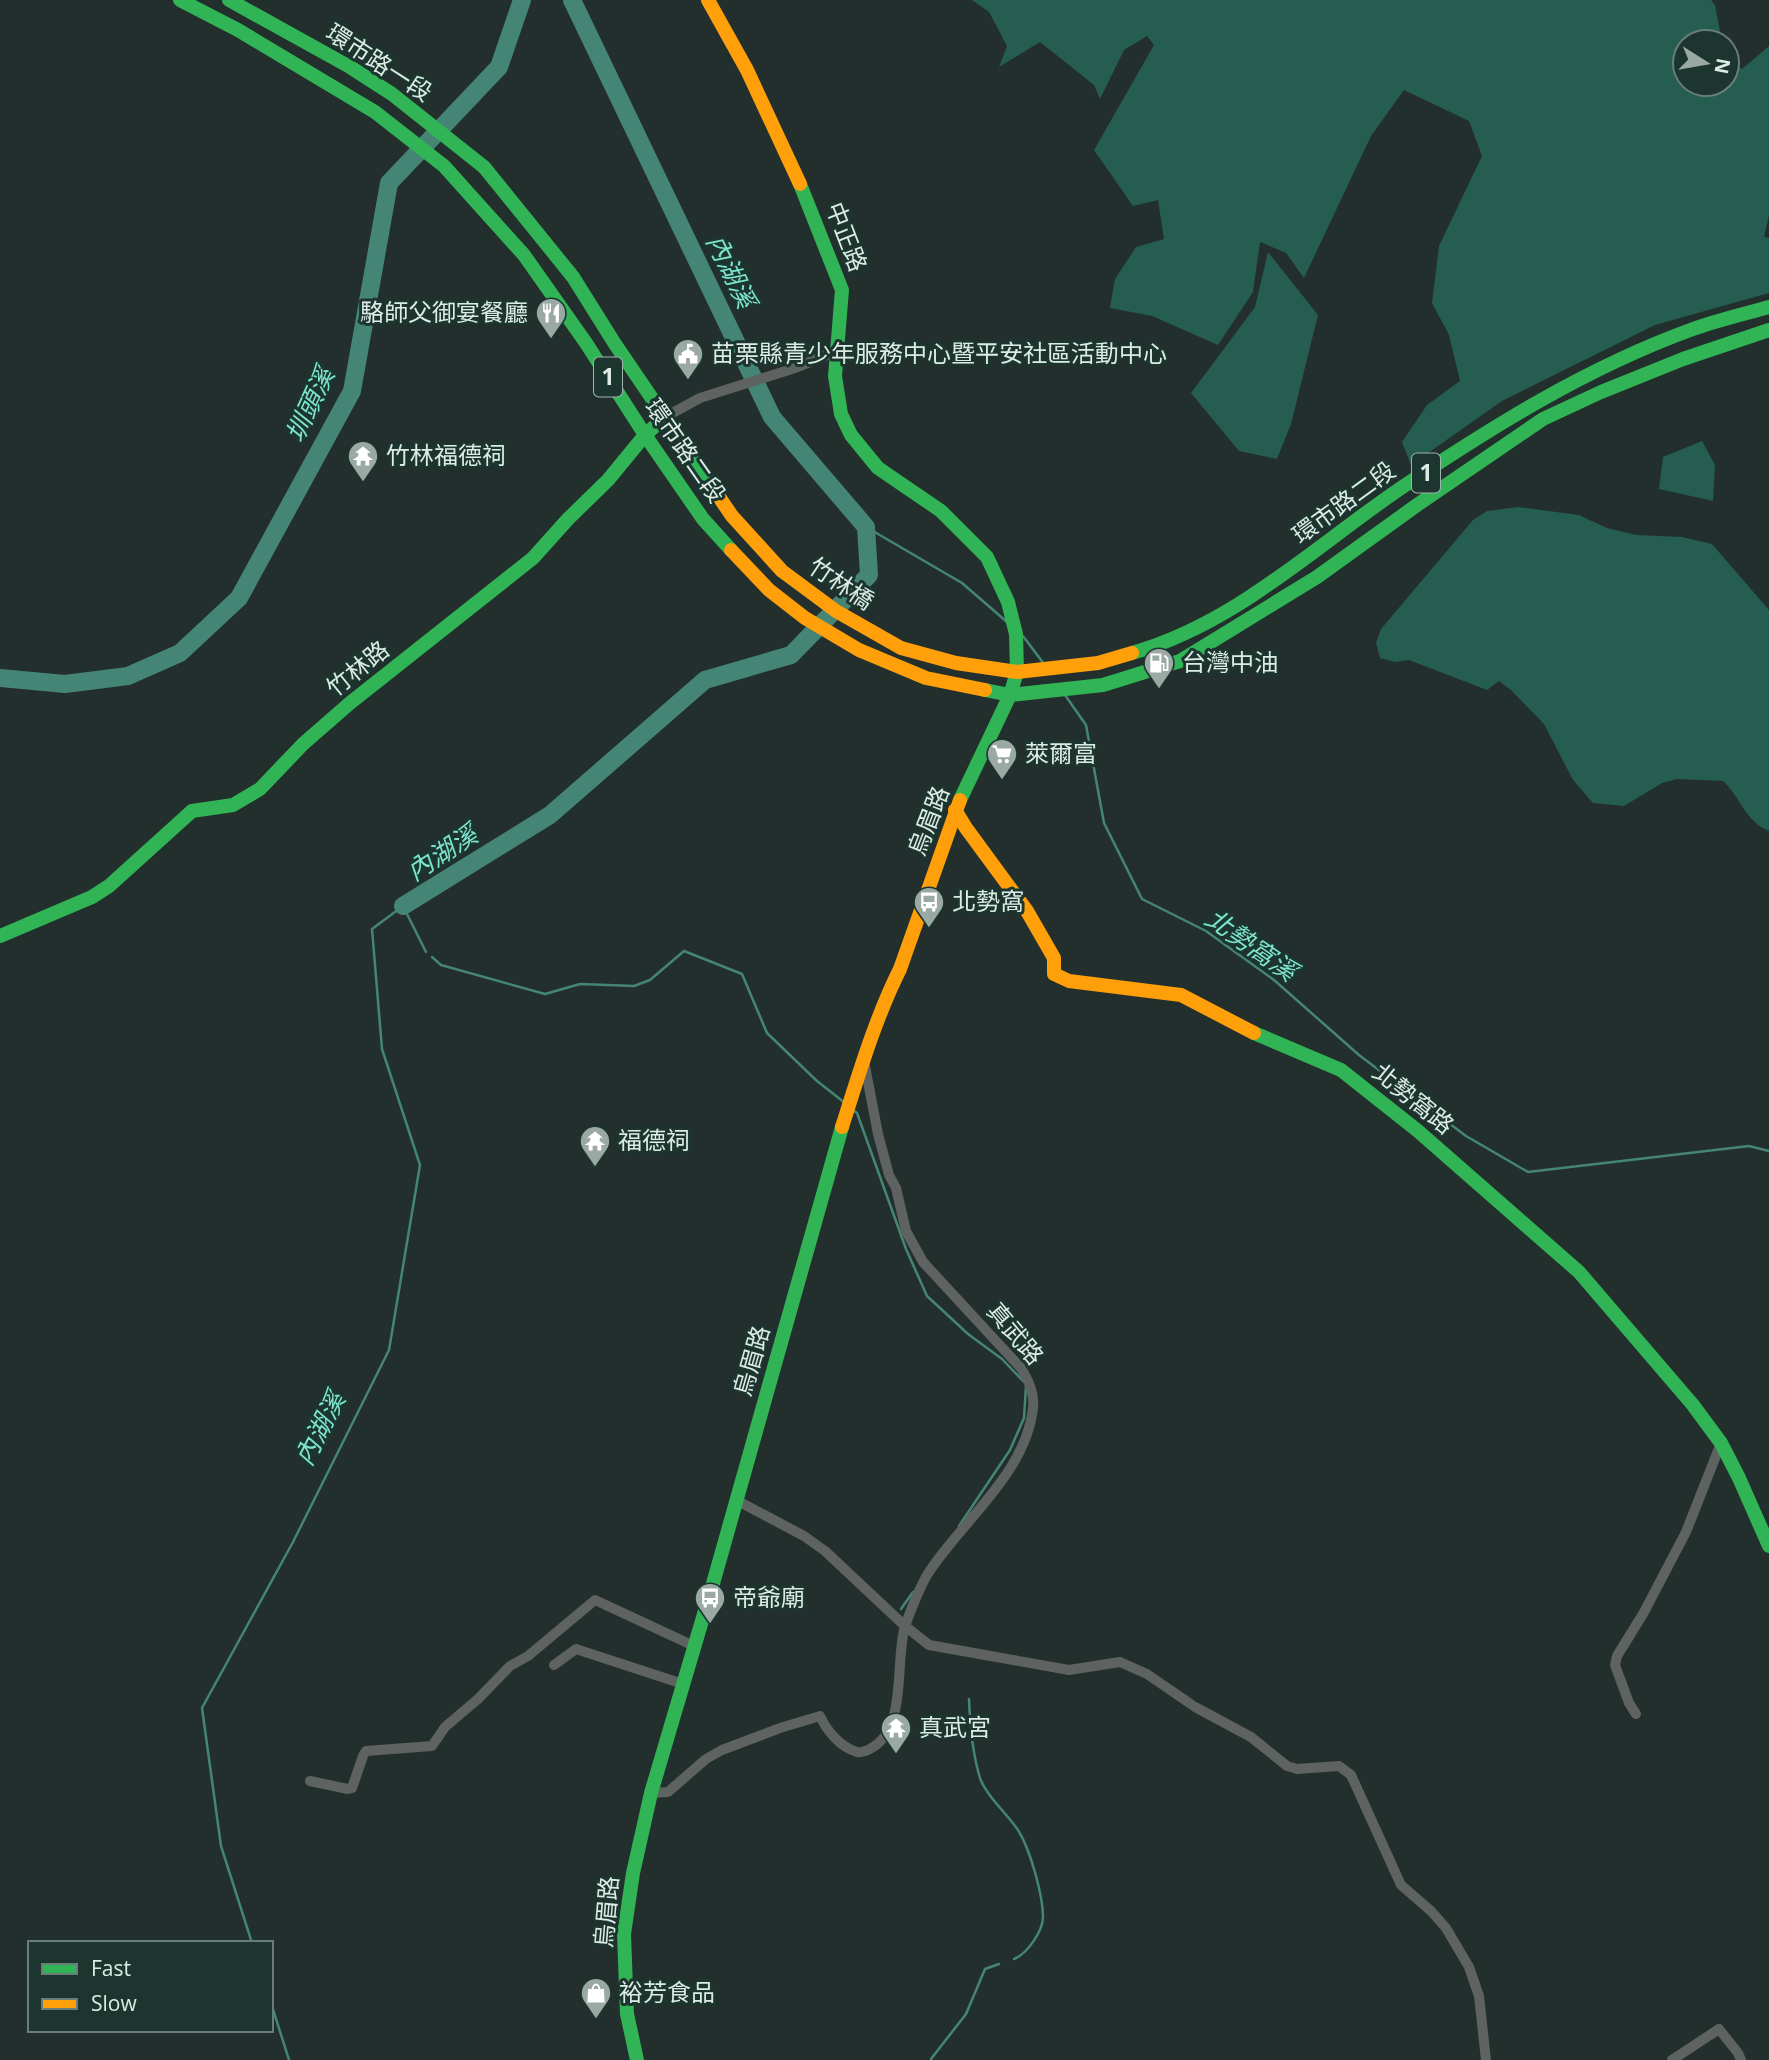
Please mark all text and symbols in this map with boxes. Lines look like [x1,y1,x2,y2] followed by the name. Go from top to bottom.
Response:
[321,15,439,108] street label: 環市路一段
[1671,28,1741,98] north arrow
[1708,56,1737,76] text: N
[819,197,876,276] street label: 中正路
[699,228,767,317] water label: 內湖溪
[360,295,528,328] place label: 駱師父御宴餐廳
[534,296,568,340] restaurant icon: 駱師父御宴餐廳
[711,336,1167,369] place label: 苗栗縣青少年服務中心暨平安社區活動中心
[671,337,705,381] public building icon: 苗栗縣青少年服務中心暨平安社區活動中心
[276,358,344,448] water label: 圳頭溪
[594,358,622,396] road number: 1
[638,392,734,509] street label: 環市路二段
[386,438,506,471] place label: 竹林福德祠
[346,439,380,483] temple icon: 竹林福德祠
[1285,453,1401,550] street label: 環市路二段
[1412,453,1440,492] road number: 1
[803,549,881,617] street label: 竹林橋
[319,632,395,703] street label: 竹林路
[1182,645,1278,678] place label: 台灣中油
[1142,646,1176,690] fuel station icon: 台灣中油
[1025,736,1097,769] place label: 萊爾富
[985,737,1019,781] supermarket icon: 萊爾富
[899,781,956,860] street label: 烏眉路
[399,814,487,889] water label: 內湖溪
[952,884,1024,917] place label: 北勢窩
[912,885,946,929] bus stop icon: 北勢窩
[1199,900,1308,991] water label: 北勢窩溪
[1366,1055,1462,1141] street label: 北勢窩路
[618,1123,690,1156] place label: 福德祠
[578,1124,612,1168] temple icon: 福德祠
[980,1295,1052,1371] street label: 真武路
[725,1321,776,1400] street label: 烏眉路
[285,1382,355,1471] water label: 內湖溪
[733,1580,805,1613] place label: 帝爺廟
[693,1581,727,1625] bus stop icon: 帝爺廟
[919,1710,991,1743] place label: 真武宮
[879,1711,913,1755] temple icon: 真武宮
[586,1875,625,1949] street label: 烏眉路
[28,1941,273,2032] legend
[91,1954,131,1982] text: Fast
[619,1975,715,2008] place label: 裕芳食品
[579,1976,613,2020] shop icon: 裕芳食品
[91,1989,137,2017] text: Slow

